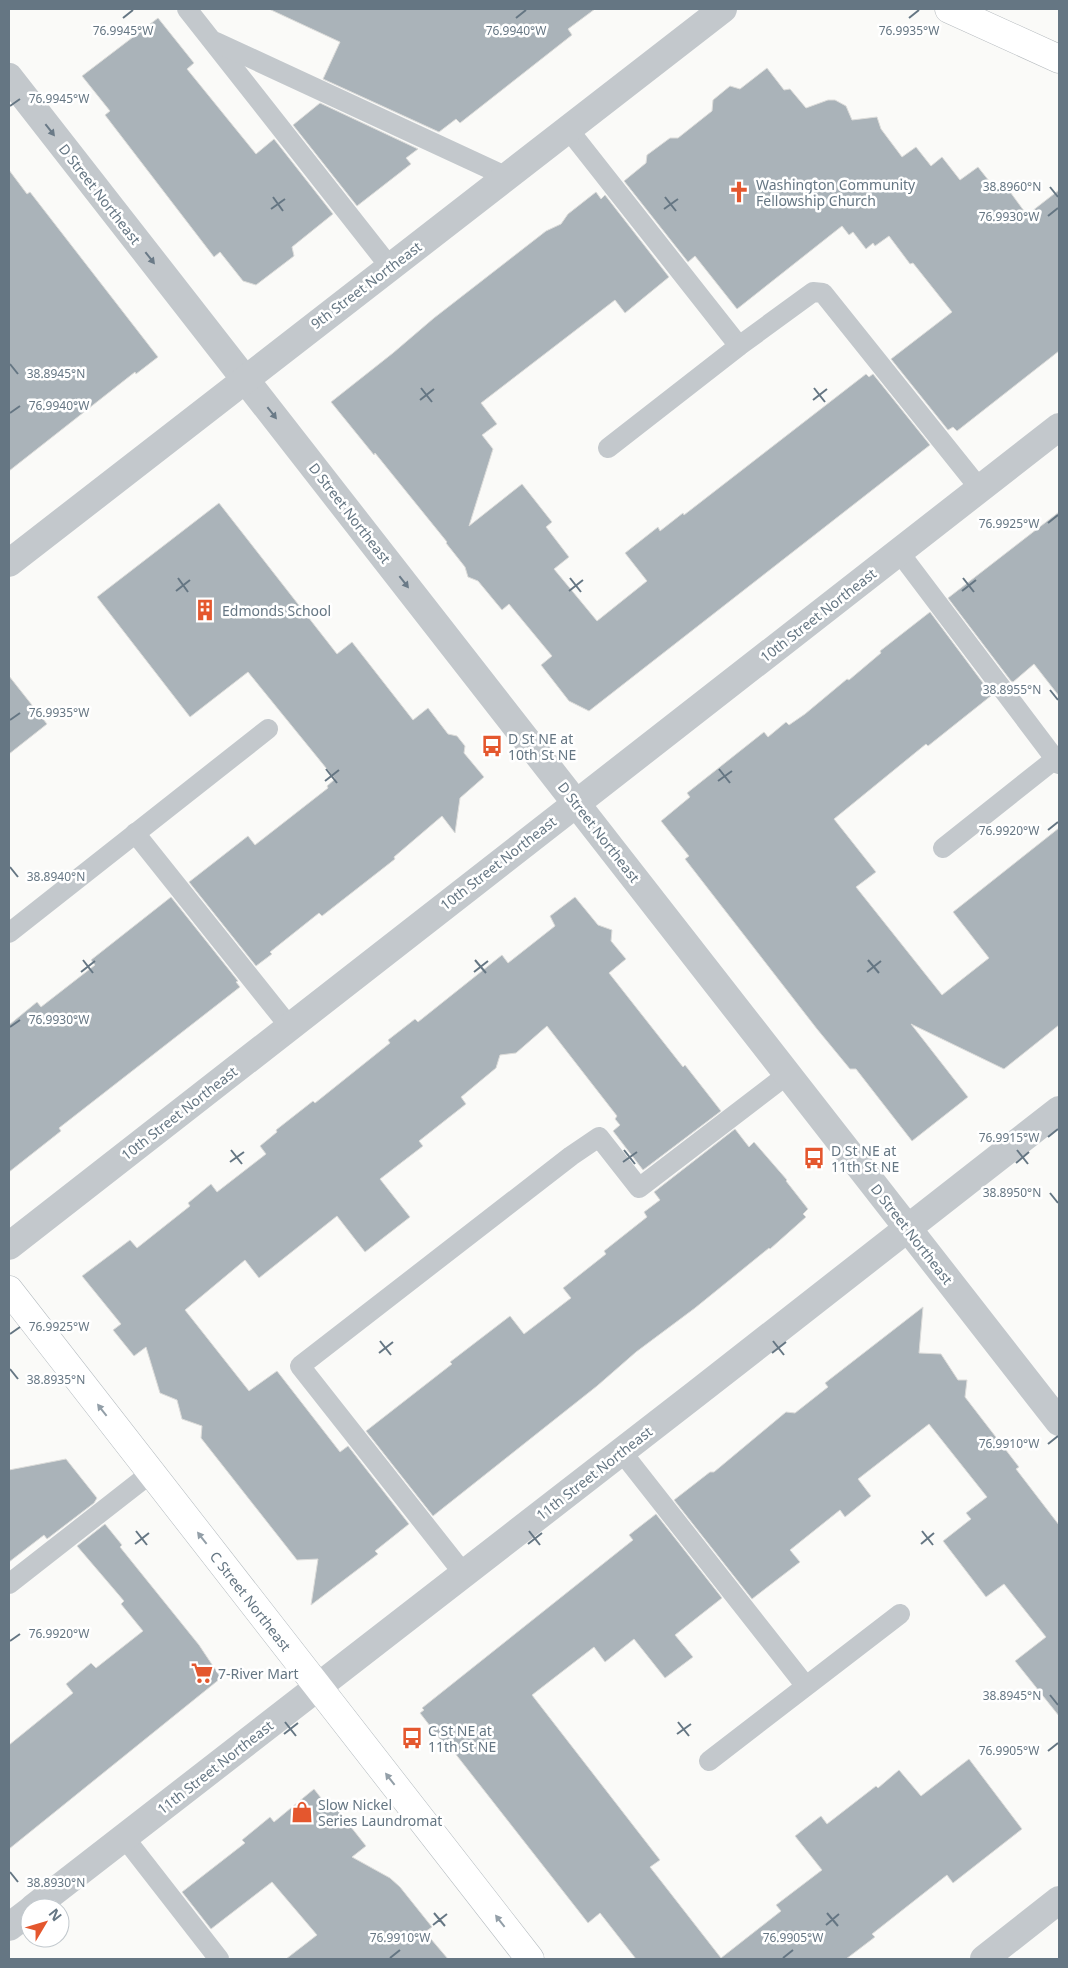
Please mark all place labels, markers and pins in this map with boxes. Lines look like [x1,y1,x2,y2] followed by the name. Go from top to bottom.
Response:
[756,175,916,210] place label: Washington Community Fellowship Church
[726,179,752,205] church icon: Washington Community Fellowship Church
[192,597,218,623] building icon: Edmonds School
[222,601,331,620] place label: Edmonds School
[508,729,576,764] place label: D St NE at 10th St NE
[479,733,505,759] bus stop icon: D St NE at 10th St NE
[831,1141,899,1176] place label: D St NE at 11th St NE
[801,1145,827,1171] bus stop icon: D St NE at 11th St NE
[189,1660,215,1686] supermarket icon: 7-River Mart
[218,1664,299,1683] place label: 7-River Mart
[428,1721,496,1756] place label: C St NE at 11th St NE
[399,1725,425,1751] bus stop icon: C St NE at 11th St NE
[318,1795,442,1830] place label: Slow Nickel Series Laundromat
[289,1799,315,1825] shop icon: Slow Nickel Series Laundromat

